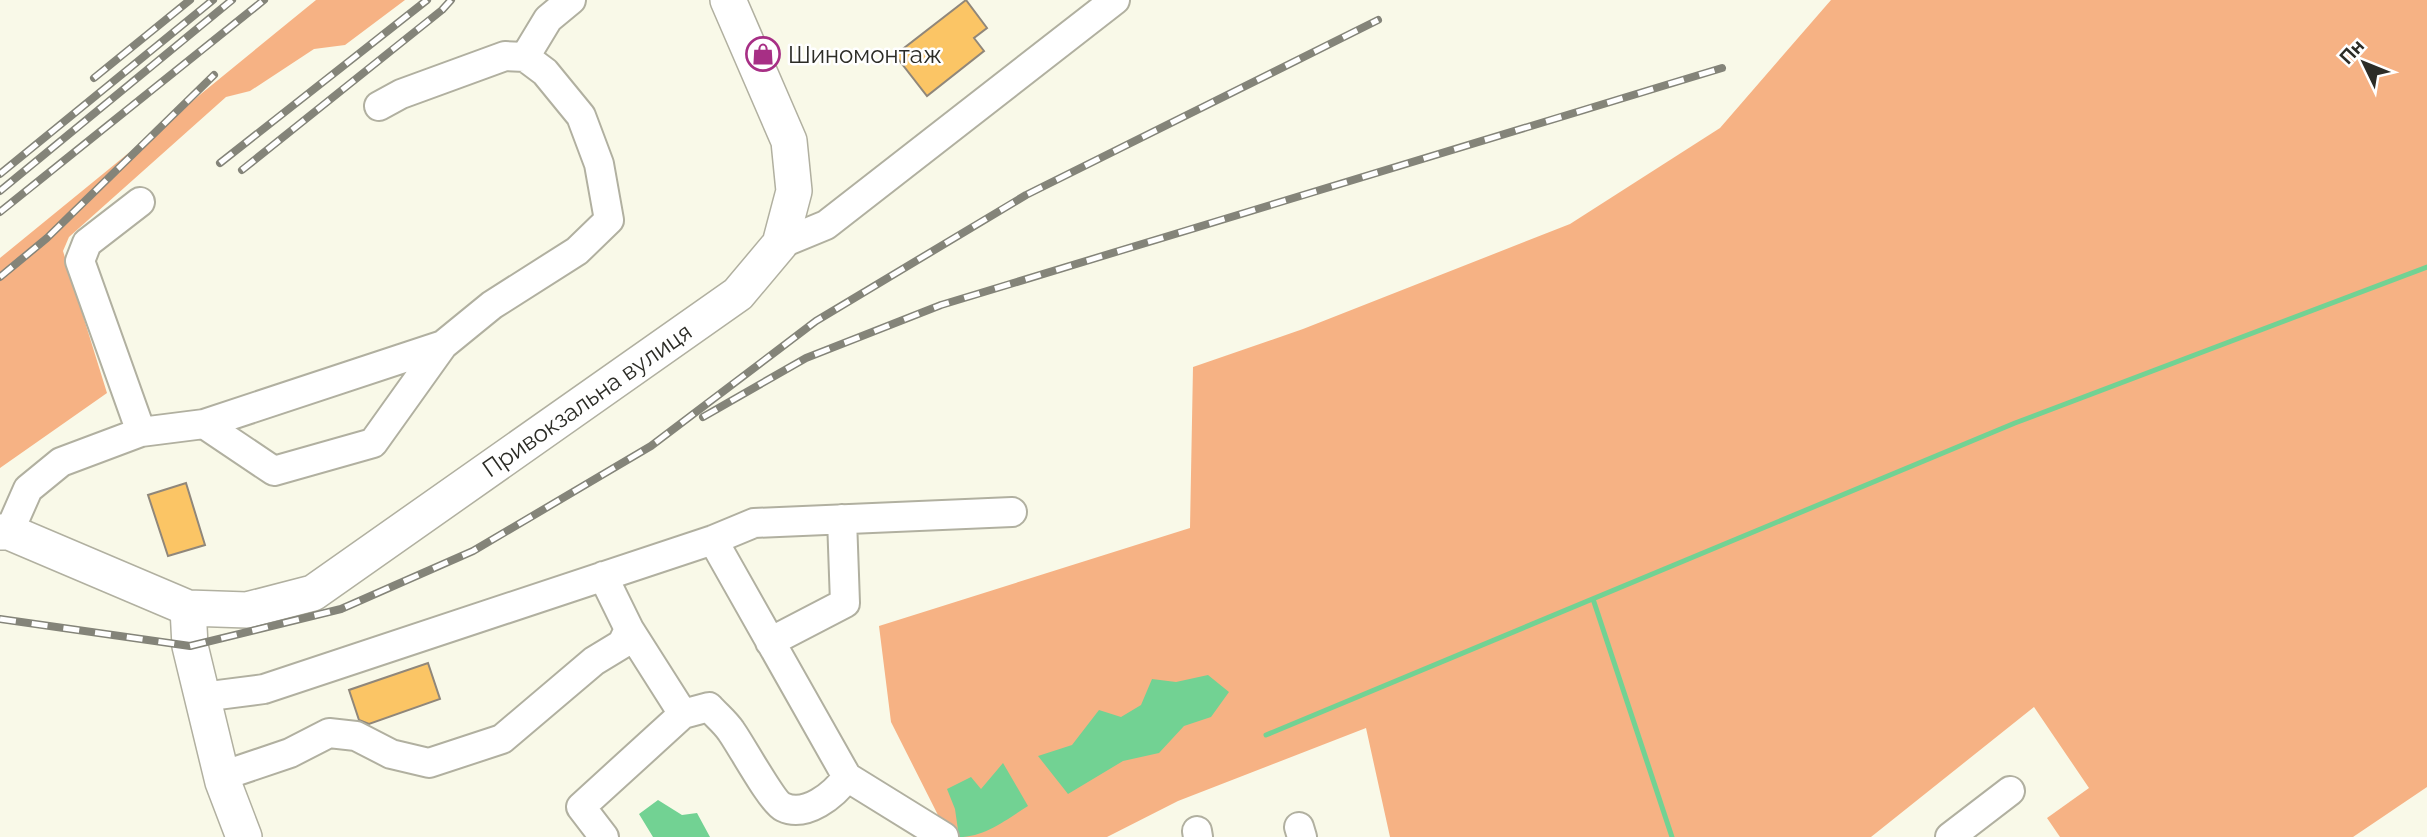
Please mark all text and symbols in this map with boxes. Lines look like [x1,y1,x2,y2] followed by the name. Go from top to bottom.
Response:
[2329,28,2399,98] north arrow
[744,35,782,73] shop icon: Шиномонтаж
[2335,35,2368,68] text: Пн
[788,40,942,69] place label: Шиномонтаж
[477,317,697,483] street label: Привокзальна вулиця

